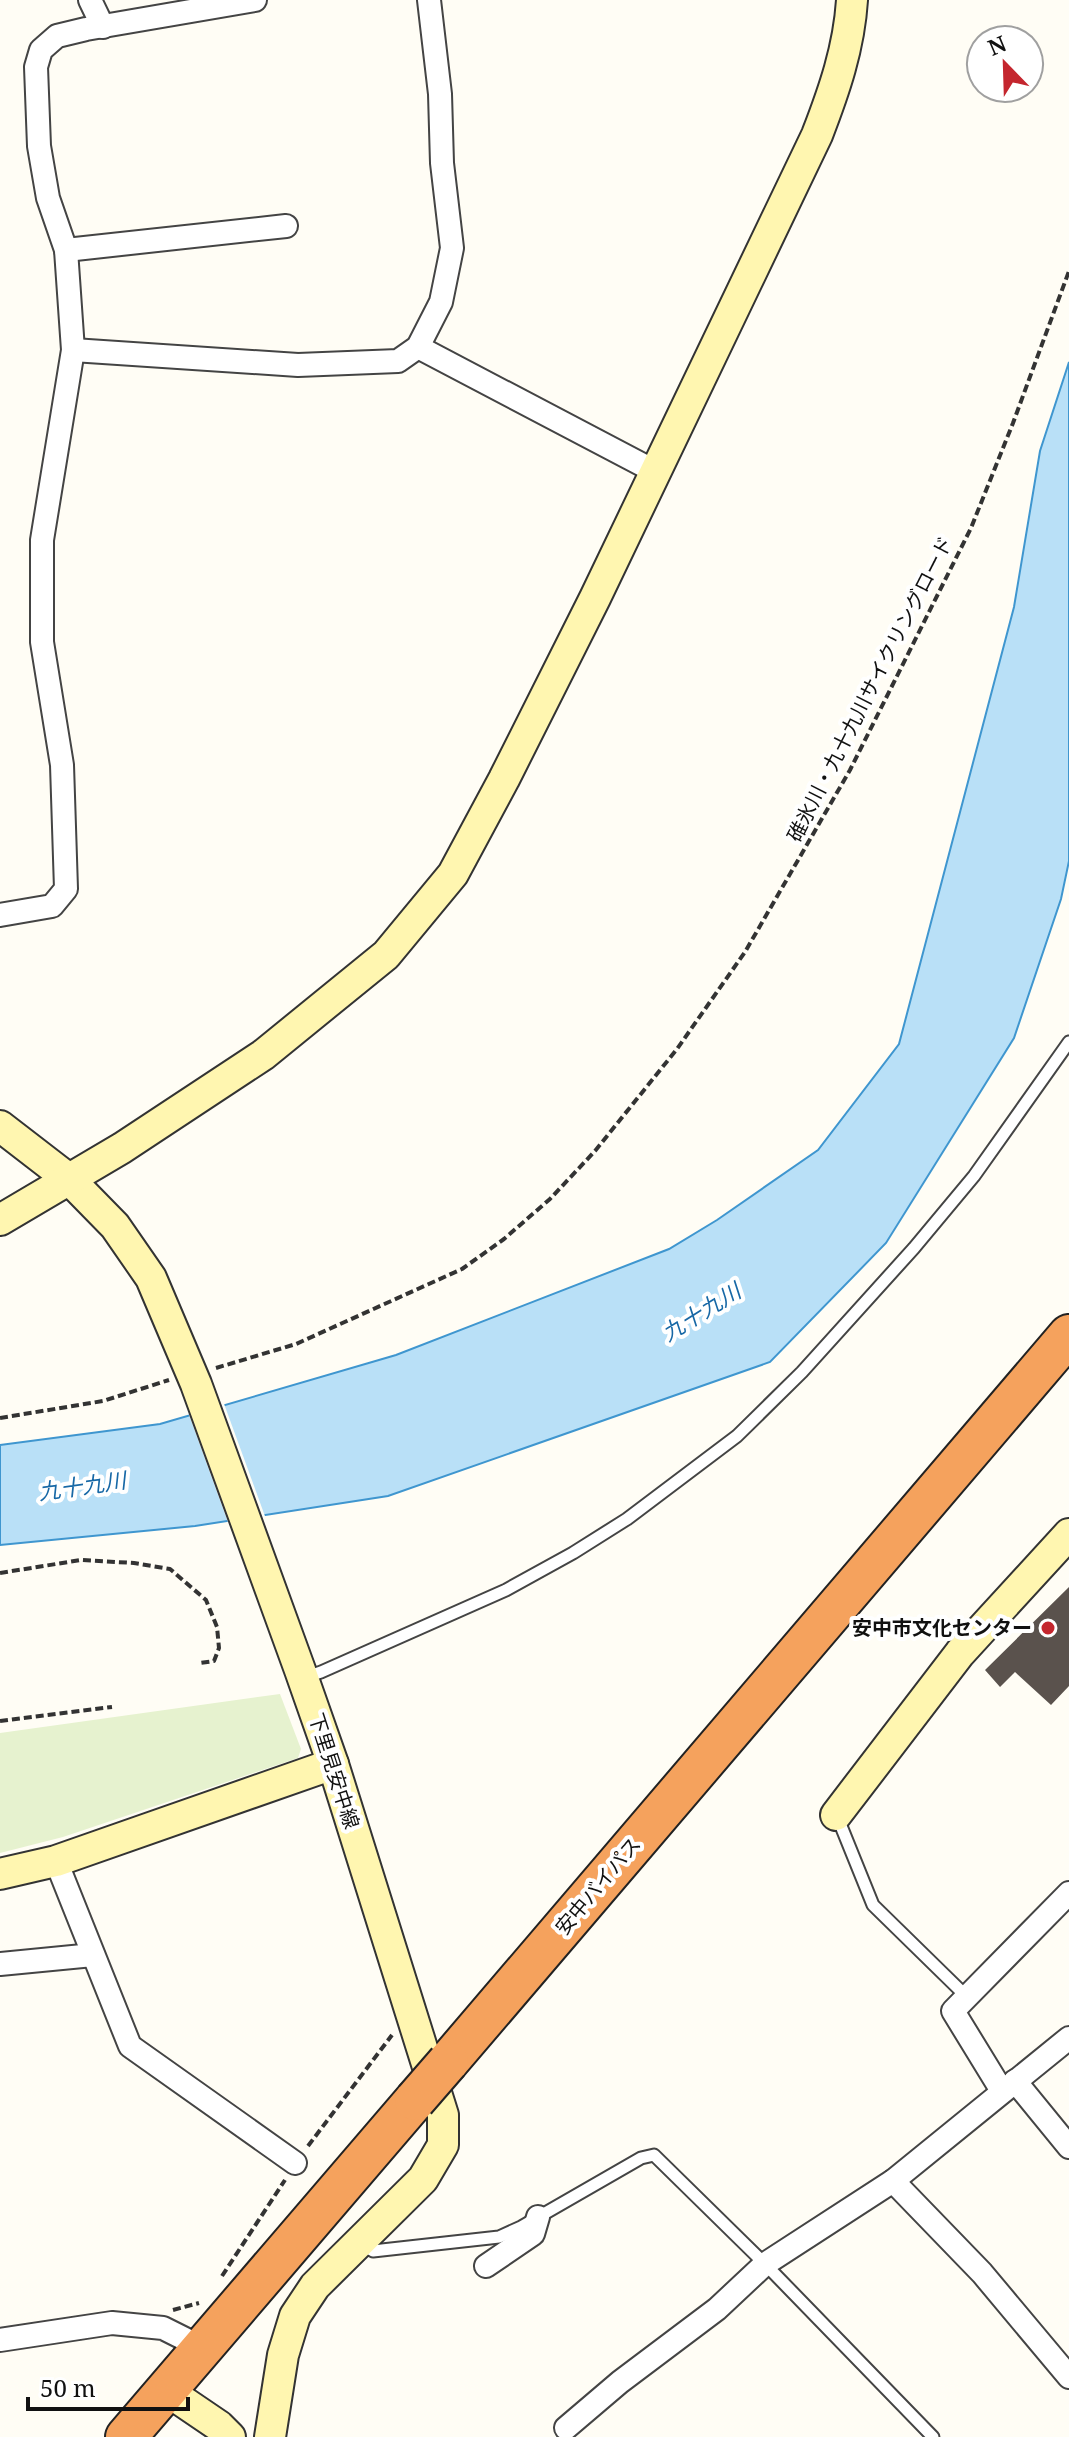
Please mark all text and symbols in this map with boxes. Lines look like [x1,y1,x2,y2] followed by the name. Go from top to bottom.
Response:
[965,24,1045,104] north arrow
[983,27,1011,62] text: N
[780,531,959,846] street label: 碓氷川・九十九川サイクリングロード
[655,1274,747,1347] water label: 九十九川
[36,1464,129,1506] water label: 九十九川
[852,1614,1032,1641] place label: 安中市文化センター
[1039,1619,1057,1637] marker: 安中市文化センター
[303,1710,366,1832] street label: 下里見安中線
[549,1831,646,1940] street label: 安中バイパス
[28,2361,188,2411] scale bar
[40,2371,96,2404] text: 50 m

